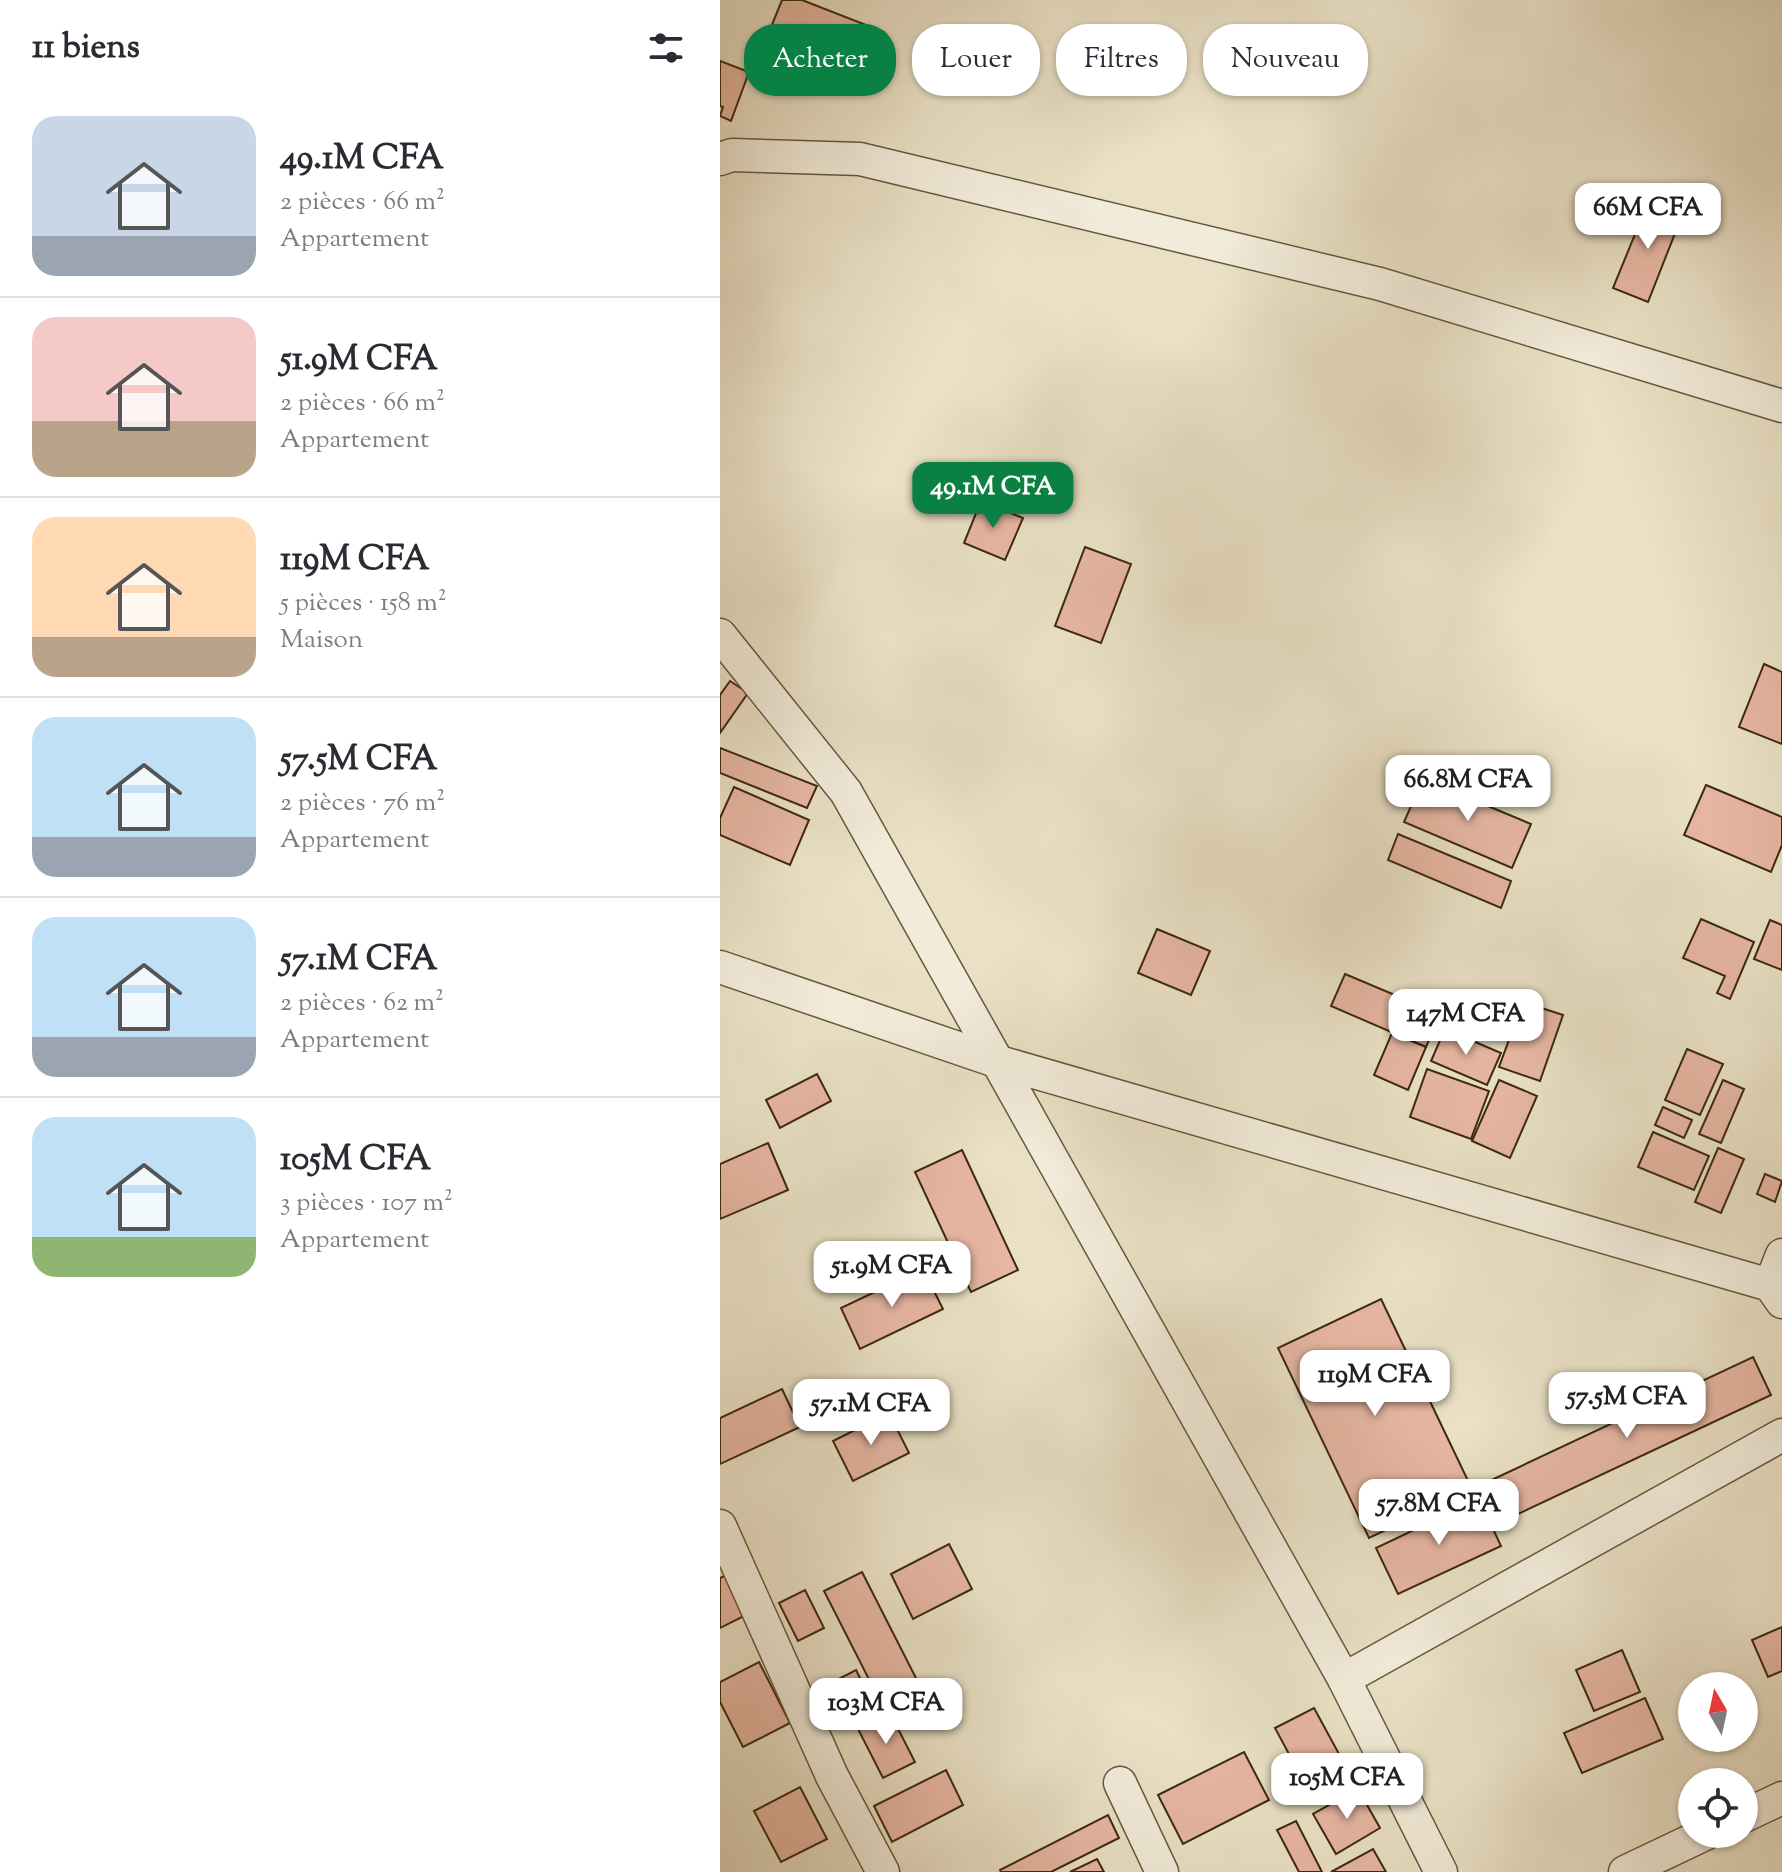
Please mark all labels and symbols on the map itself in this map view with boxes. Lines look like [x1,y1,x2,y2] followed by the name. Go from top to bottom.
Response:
[1574,183,1722,251] pin: 66M CFA
[901,462,1085,530] pin: 49.1M CFA
[1376,755,1560,823] pin: 66.8M CFA
[1383,989,1549,1057] pin: 147M CFA
[800,1241,984,1309] pin: 51.9M CFA
[1292,1350,1458,1418] pin: 119M CFA
[1535,1372,1719,1440] pin: 57.5M CFA
[779,1379,963,1447] pin: 57.1M CFA
[1347,1479,1531,1547] pin: 57.8M CFA
[1678,1672,1758,1752] north arrow
[803,1678,969,1746] pin: 103M CFA
[1264,1753,1430,1821] pin: 105M CFA

